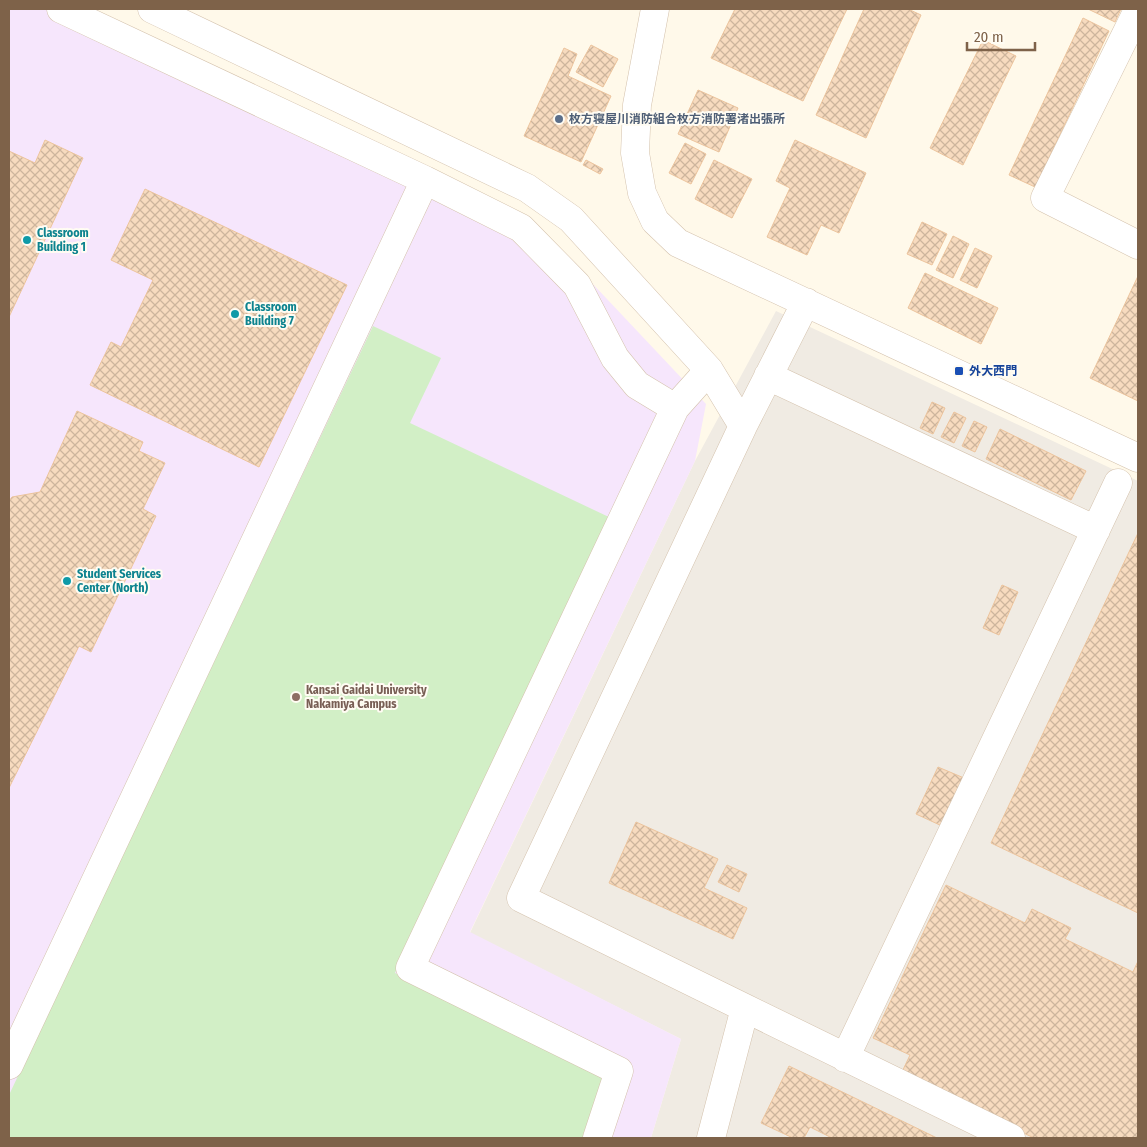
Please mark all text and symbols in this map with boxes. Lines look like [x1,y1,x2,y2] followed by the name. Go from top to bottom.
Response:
[967,20,1034,52] scale bar
[974,28,1004,46] text: 20 m
[569,112,785,126] place label: 枚方寝屋川消防組合枚方消防署渚出張所
[553,113,565,125] marker: 枚方寝屋川消防組合枚方消防署渚出張所
[37,226,89,254] place label: Classroom Building 1
[21,234,33,246] marker: Classroom Building 1
[245,300,297,328] place label: Classroom Building 7
[229,308,241,320] marker: Classroom Building 7
[969,364,1017,378] place label: 外大西門
[953,365,965,377] marker: 外大西門
[77,567,162,595] place label: Student Services Center (North)
[61,575,73,587] marker: Student Services Center (North)
[306,683,427,711] place label: Kansai Gaidai University Nakamiya Campus
[290,691,302,703] marker: Kansai Gaidai University Nakamiya Campus

